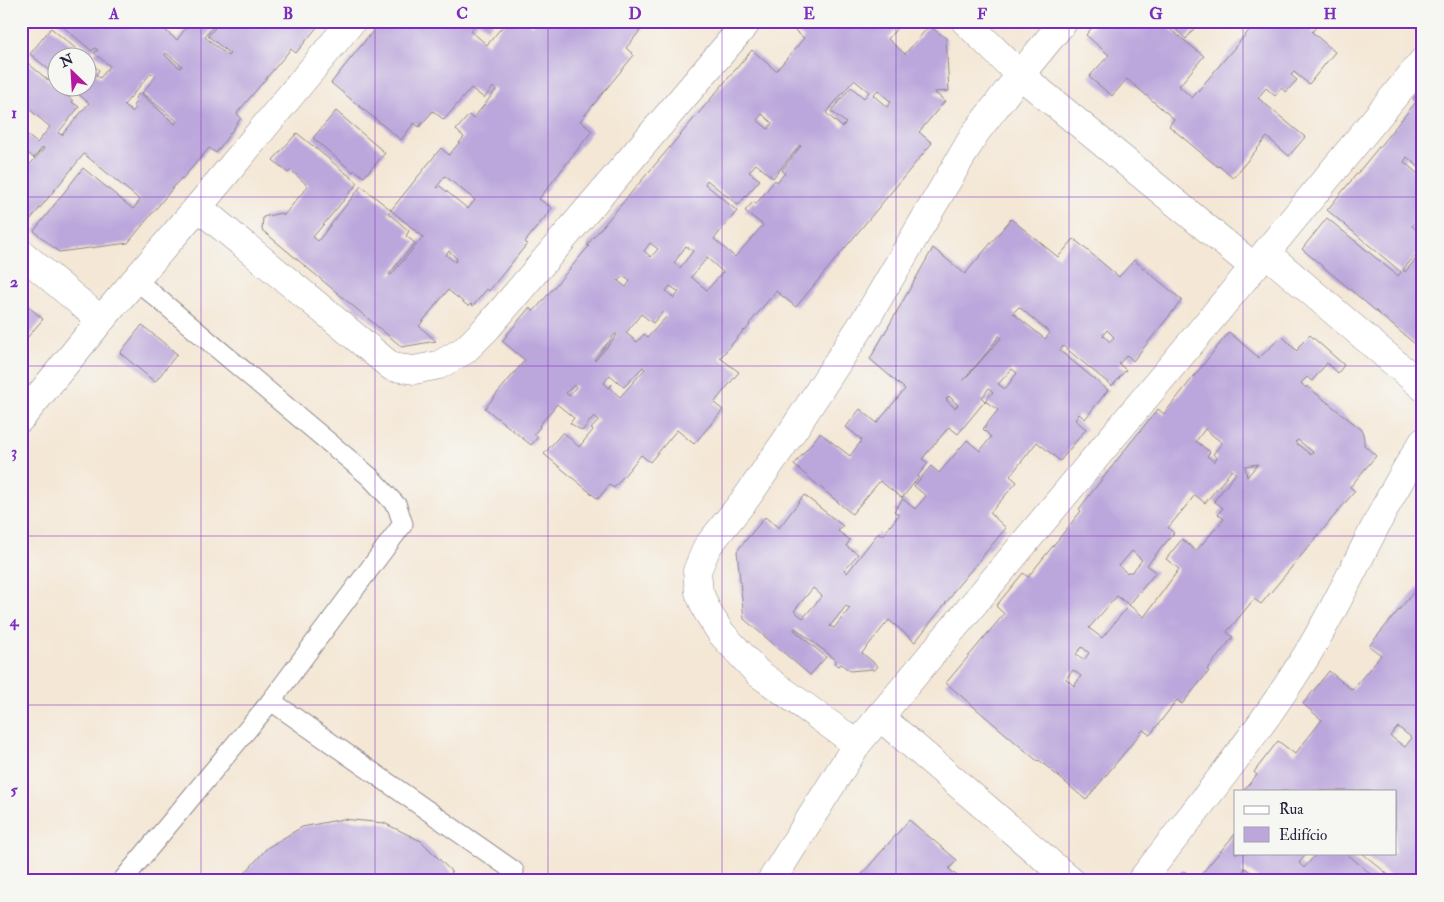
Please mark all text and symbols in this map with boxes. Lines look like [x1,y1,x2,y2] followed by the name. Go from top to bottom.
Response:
[108,4,120,24] text: A
[283,4,293,24] text: B
[456,4,468,24] text: C
[628,4,642,24] text: D
[803,4,815,24] text: E
[977,4,987,24] text: F
[1149,4,1163,24] text: G
[1323,4,1337,24] text: H
[48,48,98,98] north arrow
[57,50,76,71] text: N
[11,103,17,123] text: 1
[10,272,18,292] text: 2
[11,442,17,462] text: 3
[9,611,20,631] text: 4
[10,780,18,800] text: 5
[1234,790,1396,854] legend
[1279,800,1304,819] text: Rua
[1279,826,1327,845] text: Edifício

